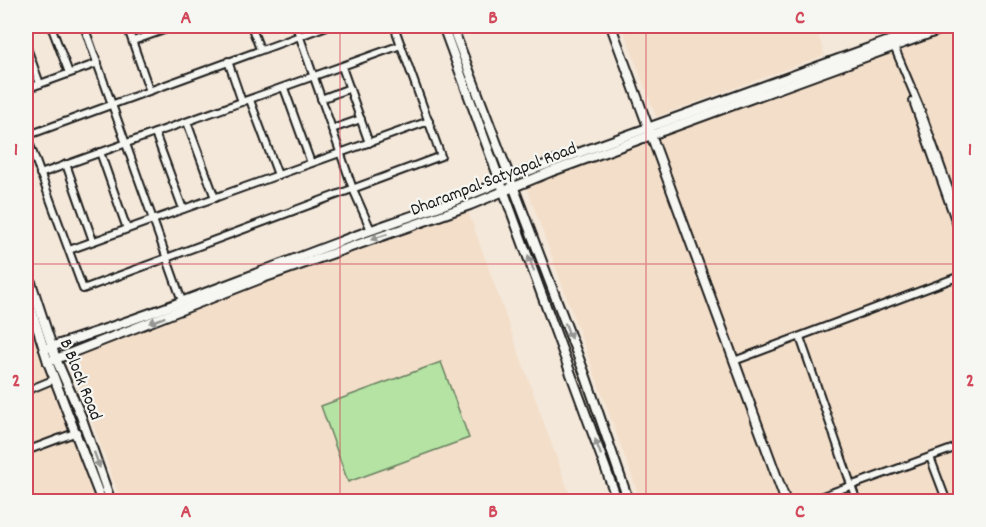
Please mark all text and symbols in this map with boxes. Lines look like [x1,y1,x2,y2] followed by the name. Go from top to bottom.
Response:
[181,5,192,33] text: A
[488,5,498,33] text: B
[795,5,805,33] text: C
[14,137,18,165] text: 1
[407,137,581,224] street label: Dharampal Satyapal Road
[968,137,972,165] text: 1
[370,233,388,243] one-way arrow
[526,254,535,272] one-way arrow
[148,315,166,325] one-way arrow
[563,322,573,340] one-way arrow
[52,335,107,424] street label: B Block Road
[12,368,20,396] text: 2
[966,368,974,396] text: 2
[592,437,602,455] one-way arrow
[92,451,102,469] one-way arrow
[181,499,192,527] text: A
[488,499,498,527] text: B
[795,499,805,527] text: C

